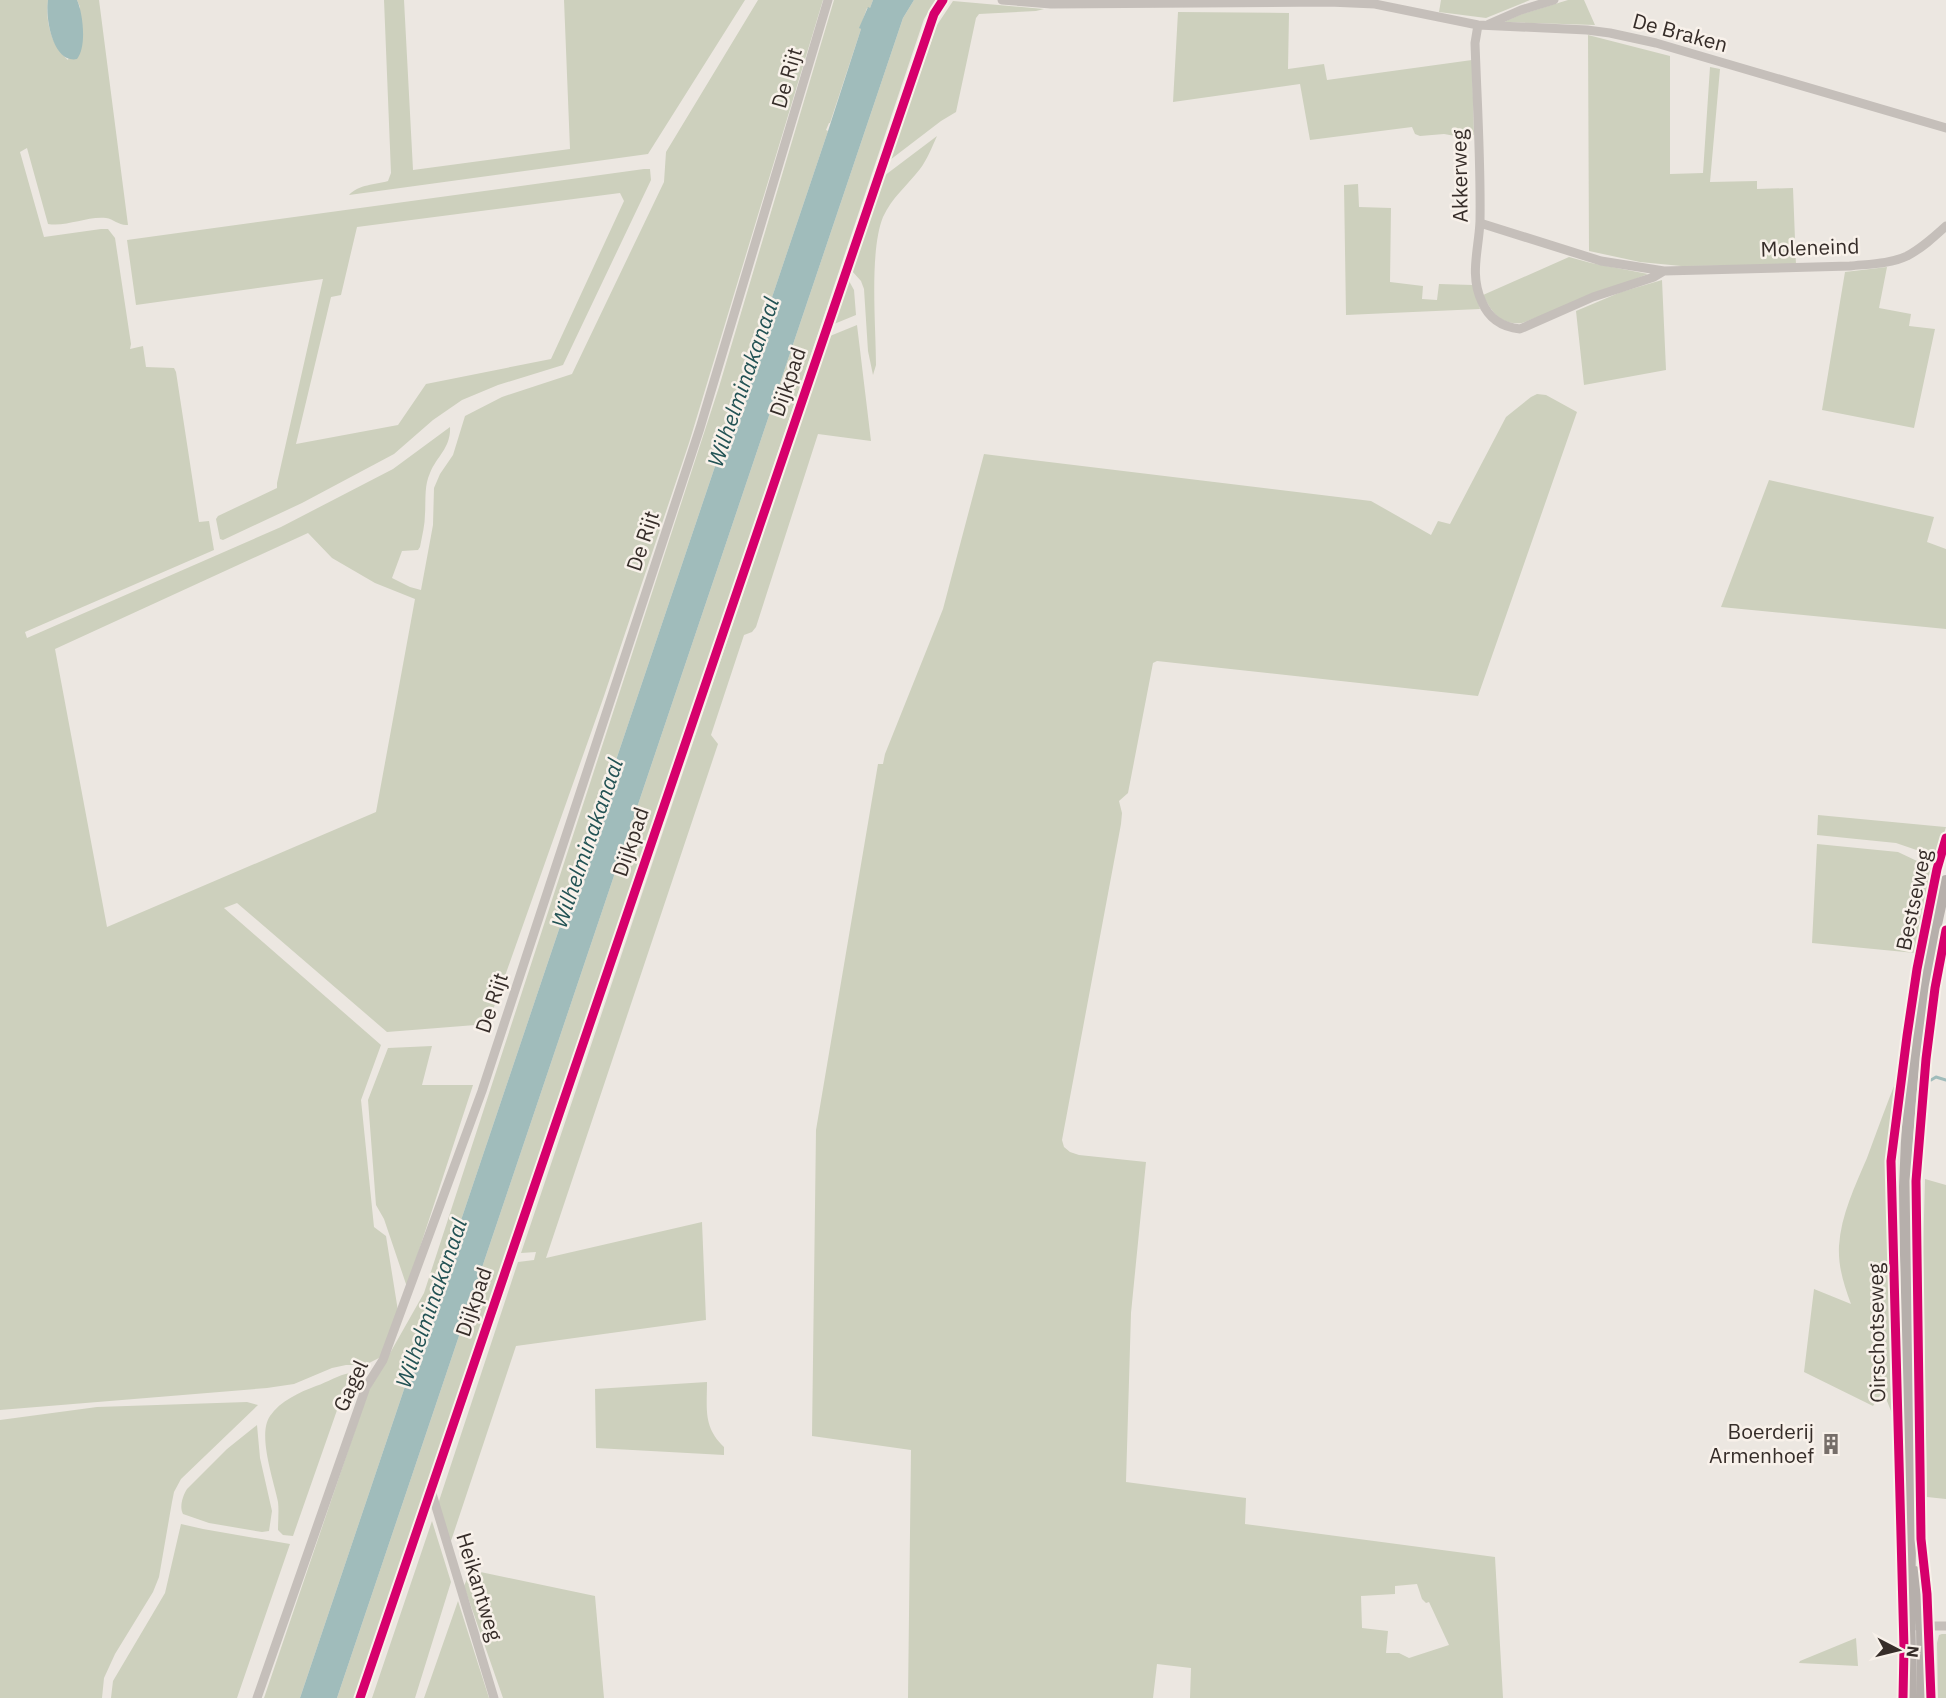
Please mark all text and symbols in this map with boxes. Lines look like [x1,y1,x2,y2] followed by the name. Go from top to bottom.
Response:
[1630,6,1731,58] street label: De Braken
[764,44,808,111] street label: De Rijt
[1444,129,1474,223] street label: Akkerweg
[1760,231,1860,263] street label: Moleneind
[700,293,785,470] water label: Wilhelminakanaal
[762,343,812,420] street label: Dijkpad
[619,507,665,574] street label: De Rijt
[544,754,629,931] water label: Wilhelminakanaal
[605,803,655,880] street label: Dijkpad
[1889,847,1937,953] street label: Bestseweg
[468,969,514,1036] street label: De Rijt
[388,1214,473,1391] water label: Wilhelminakanaal
[448,1263,498,1340] street label: Dijkpad
[1861,1263,1891,1403] street label: Oirschotseweg
[326,1355,374,1416] street label: Gagel
[1709,1417,1814,1469] place label: Boerderij Armenhoef
[1819,1432,1843,1456] building icon: Boerderij Armenhoef
[450,1529,510,1644] street label: Heikantweg
[1868,1620,1928,1680] north arrow
[1902,1645,1924,1659] text: N

